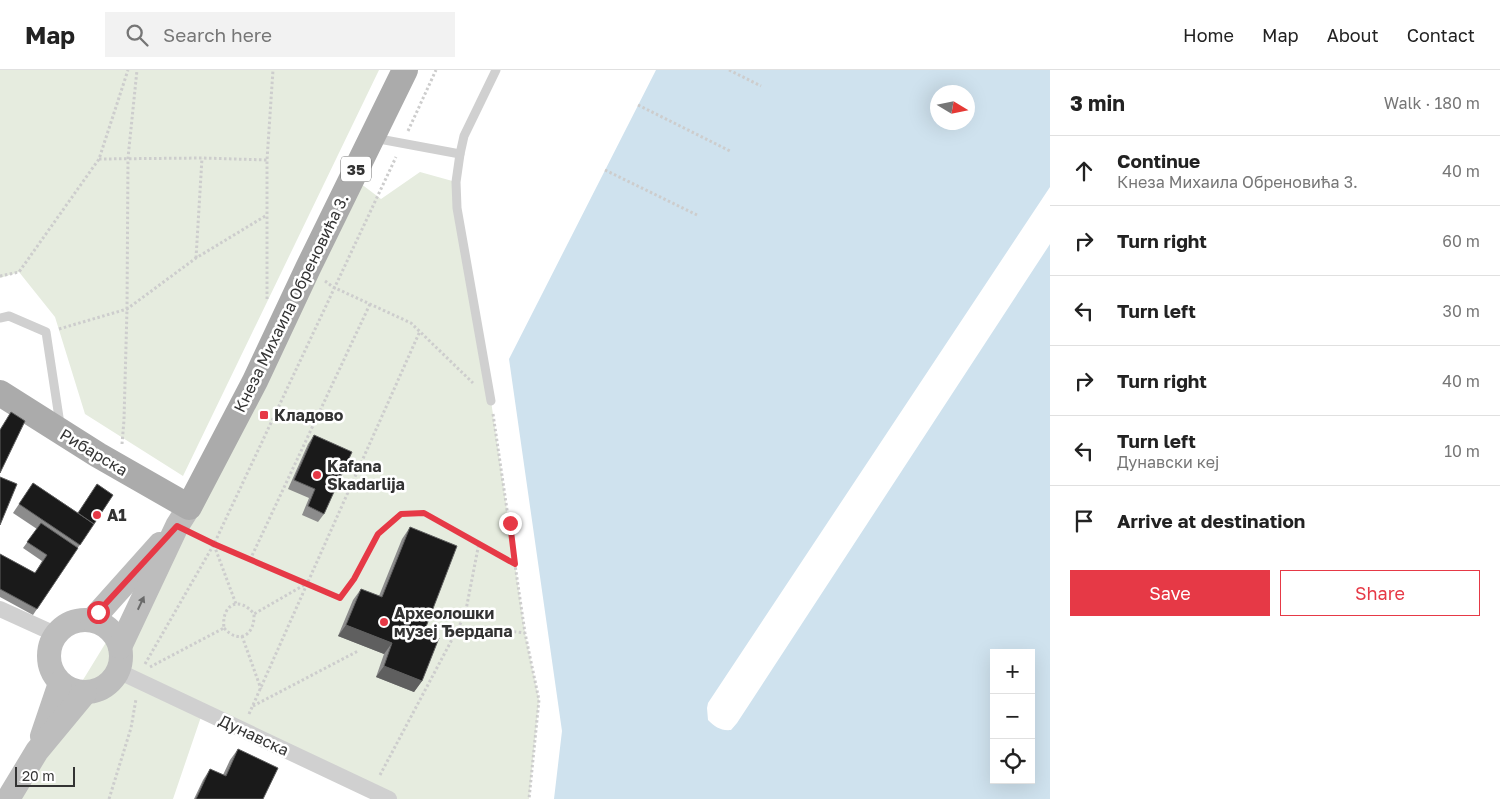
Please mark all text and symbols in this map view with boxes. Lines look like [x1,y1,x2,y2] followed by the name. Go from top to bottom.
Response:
[105,12,455,57] search box
[25,20,75,49] text: Map
[123,21,151,49] icon: search
[163,23,272,46] text: Search here
[1183,24,1234,46] text: Home
[1262,24,1299,46] text: Map
[1327,24,1379,46] text: About
[1407,24,1475,46] text: Contact
[930,85,975,130] north arrow
[1070,90,1125,116] text: 3 min
[1384,93,1480,113] text: Walk · 180 m
[1117,149,1200,172] text: Continue
[341,156,371,182] road number: 35
[1070,157,1098,185] icon: ahead
[1442,161,1480,181] text: 40 m
[1117,172,1358,192] text: Кнеза Михаила Обреновића 3.
[229,190,353,416] street label: Кнеза Михаила Обреновића 3.
[1070,227,1098,255] icon: right
[1117,229,1207,252] text: Turn right
[1442,231,1480,251] text: 60 m
[1070,297,1098,325] icon: left
[1117,299,1196,322] text: Turn left
[1443,301,1480,321] text: 30 m
[1070,367,1098,395] icon: right
[1117,369,1207,392] text: Turn right
[1442,371,1480,391] text: 40 m
[274,405,344,425] place label: Кладово
[258,409,270,421] marker: Кладово
[57,424,131,480] street label: Рибарска
[1117,429,1196,452] text: Turn left
[1070,437,1098,465] icon: left
[1444,441,1480,461] text: 10 m
[1117,452,1219,472] text: Дунавски кеј
[327,456,405,494] place label: Kafana Skadarlija
[311,469,323,481] marker: Kafana Skadarlija
[107,505,127,525] place label: A1
[1070,507,1098,535] icon: arrive
[91,509,103,521] marker: A1
[1117,509,1305,532] text: Arrive at destination
[499,512,522,535] route end
[1070,570,1270,616] button: Save
[1280,570,1480,616] button: Share
[137,596,145,610] one-way arrow
[87,601,110,624] route start
[394,603,512,641] place label: Археолошки музеј Ђердапа
[378,616,390,628] marker: Археолошки музеј Ђердапа
[990,649,1035,784] map controls
[990,649,1035,694] button: +
[990,694,1035,739] button: −
[216,710,292,760] street label: Дунавска
[990,739,1035,784] button: locate
[15,764,75,787] scale bar
[22,767,55,784] text: 20 m

